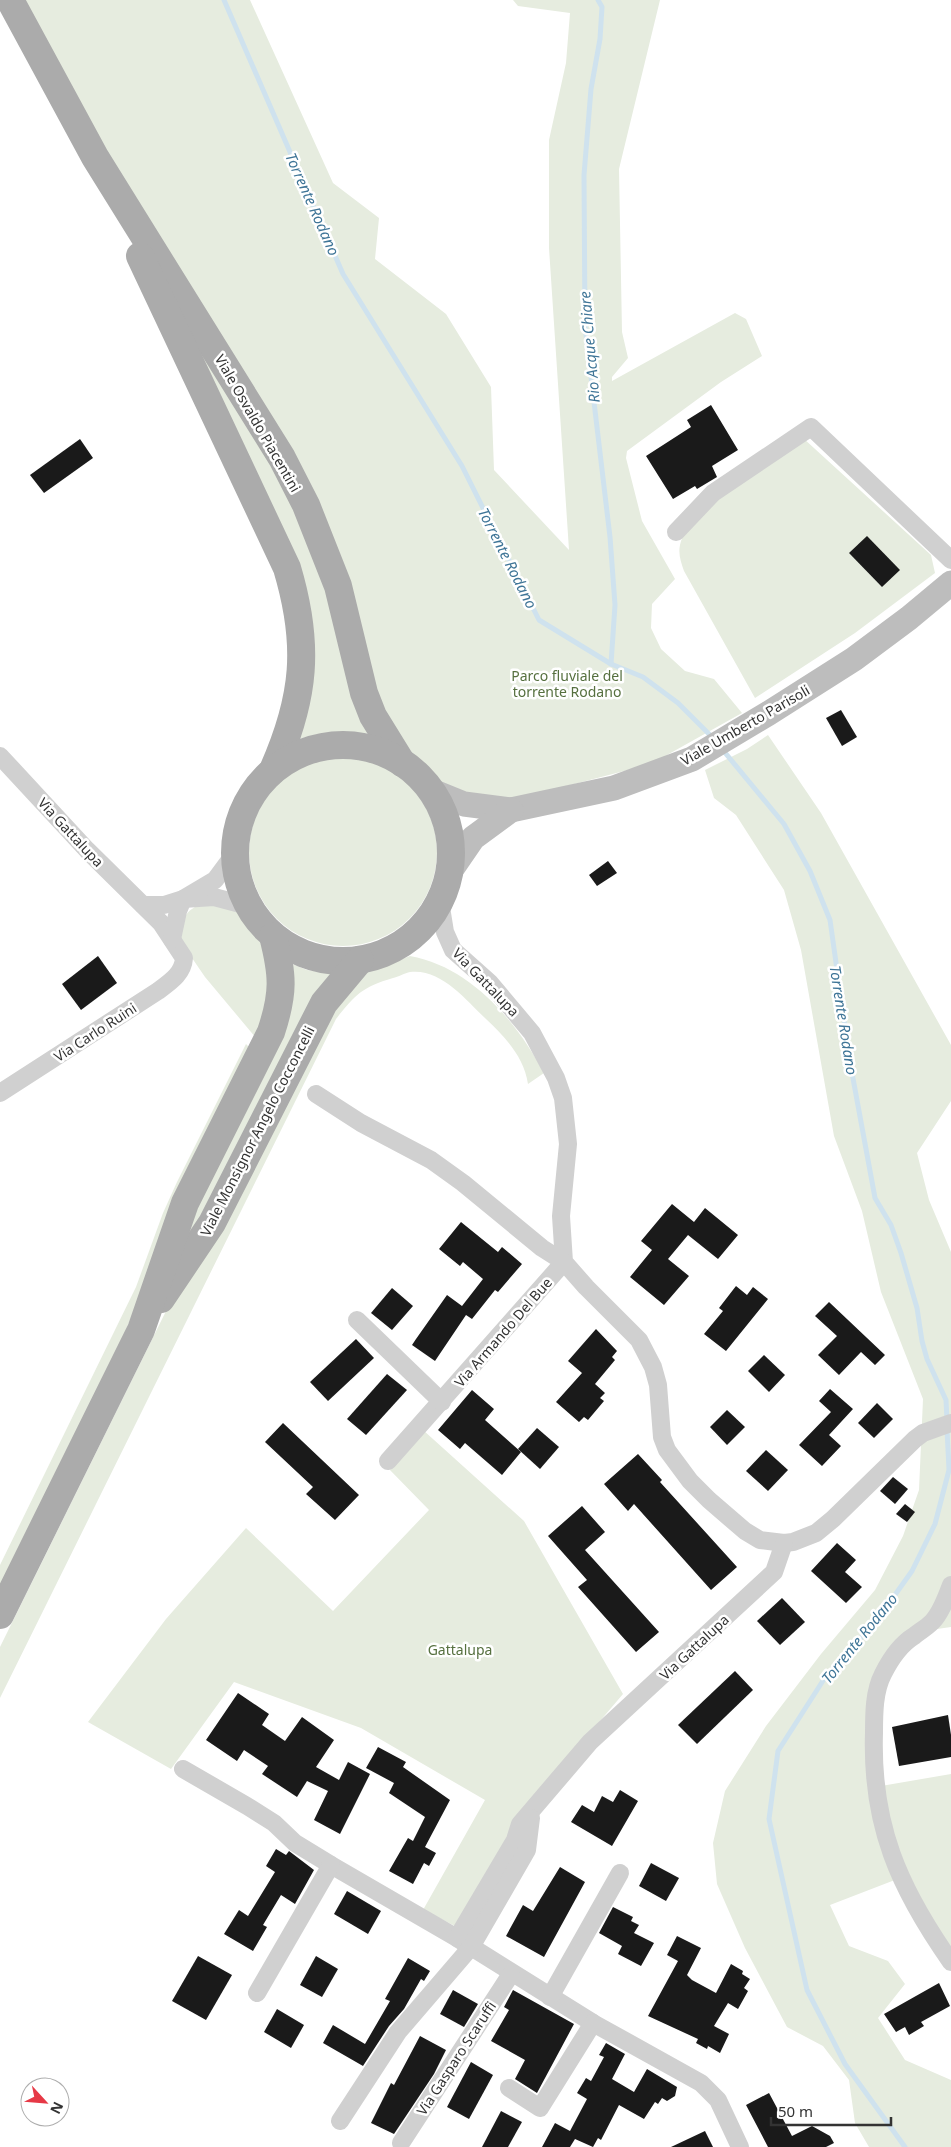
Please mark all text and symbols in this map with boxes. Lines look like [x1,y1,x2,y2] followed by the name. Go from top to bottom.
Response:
[281,149,345,259] water label: Torrente Rodano
[574,290,604,404] water label: Rio Acque Chiare
[211,351,305,495] street label: Viale Osvaldo Piacentini
[474,504,542,612] water label: Torrente Rodano
[511,666,623,701] park label: Parco fluviale del torrente Rodano
[677,680,813,770] street label: Viale Umberto Parisoli
[34,793,108,871] street label: Via Gattalupa
[449,944,523,1020] street label: Via Gattalupa
[825,964,863,1076] water label: Torrente Rodano
[50,998,140,1066] street label: Via Carlo Ruini
[196,1023,318,1239] street label: Viale Monsignor Angelo Cocconcelli
[450,1273,556,1391] street label: Via Armando Del Bue
[816,1589,902,1687] water label: Torrente Rodano
[655,1610,733,1684] street label: Via Gattalupa
[428,1640,492,1659] park label: Gattalupa
[412,1997,500,2119] street label: Via Gasparo Scaruffi
[20,2077,70,2127] north arrow
[771,2094,891,2126] scale bar
[46,2099,68,2117] text: N
[778,2101,813,2121] text: 50 m

